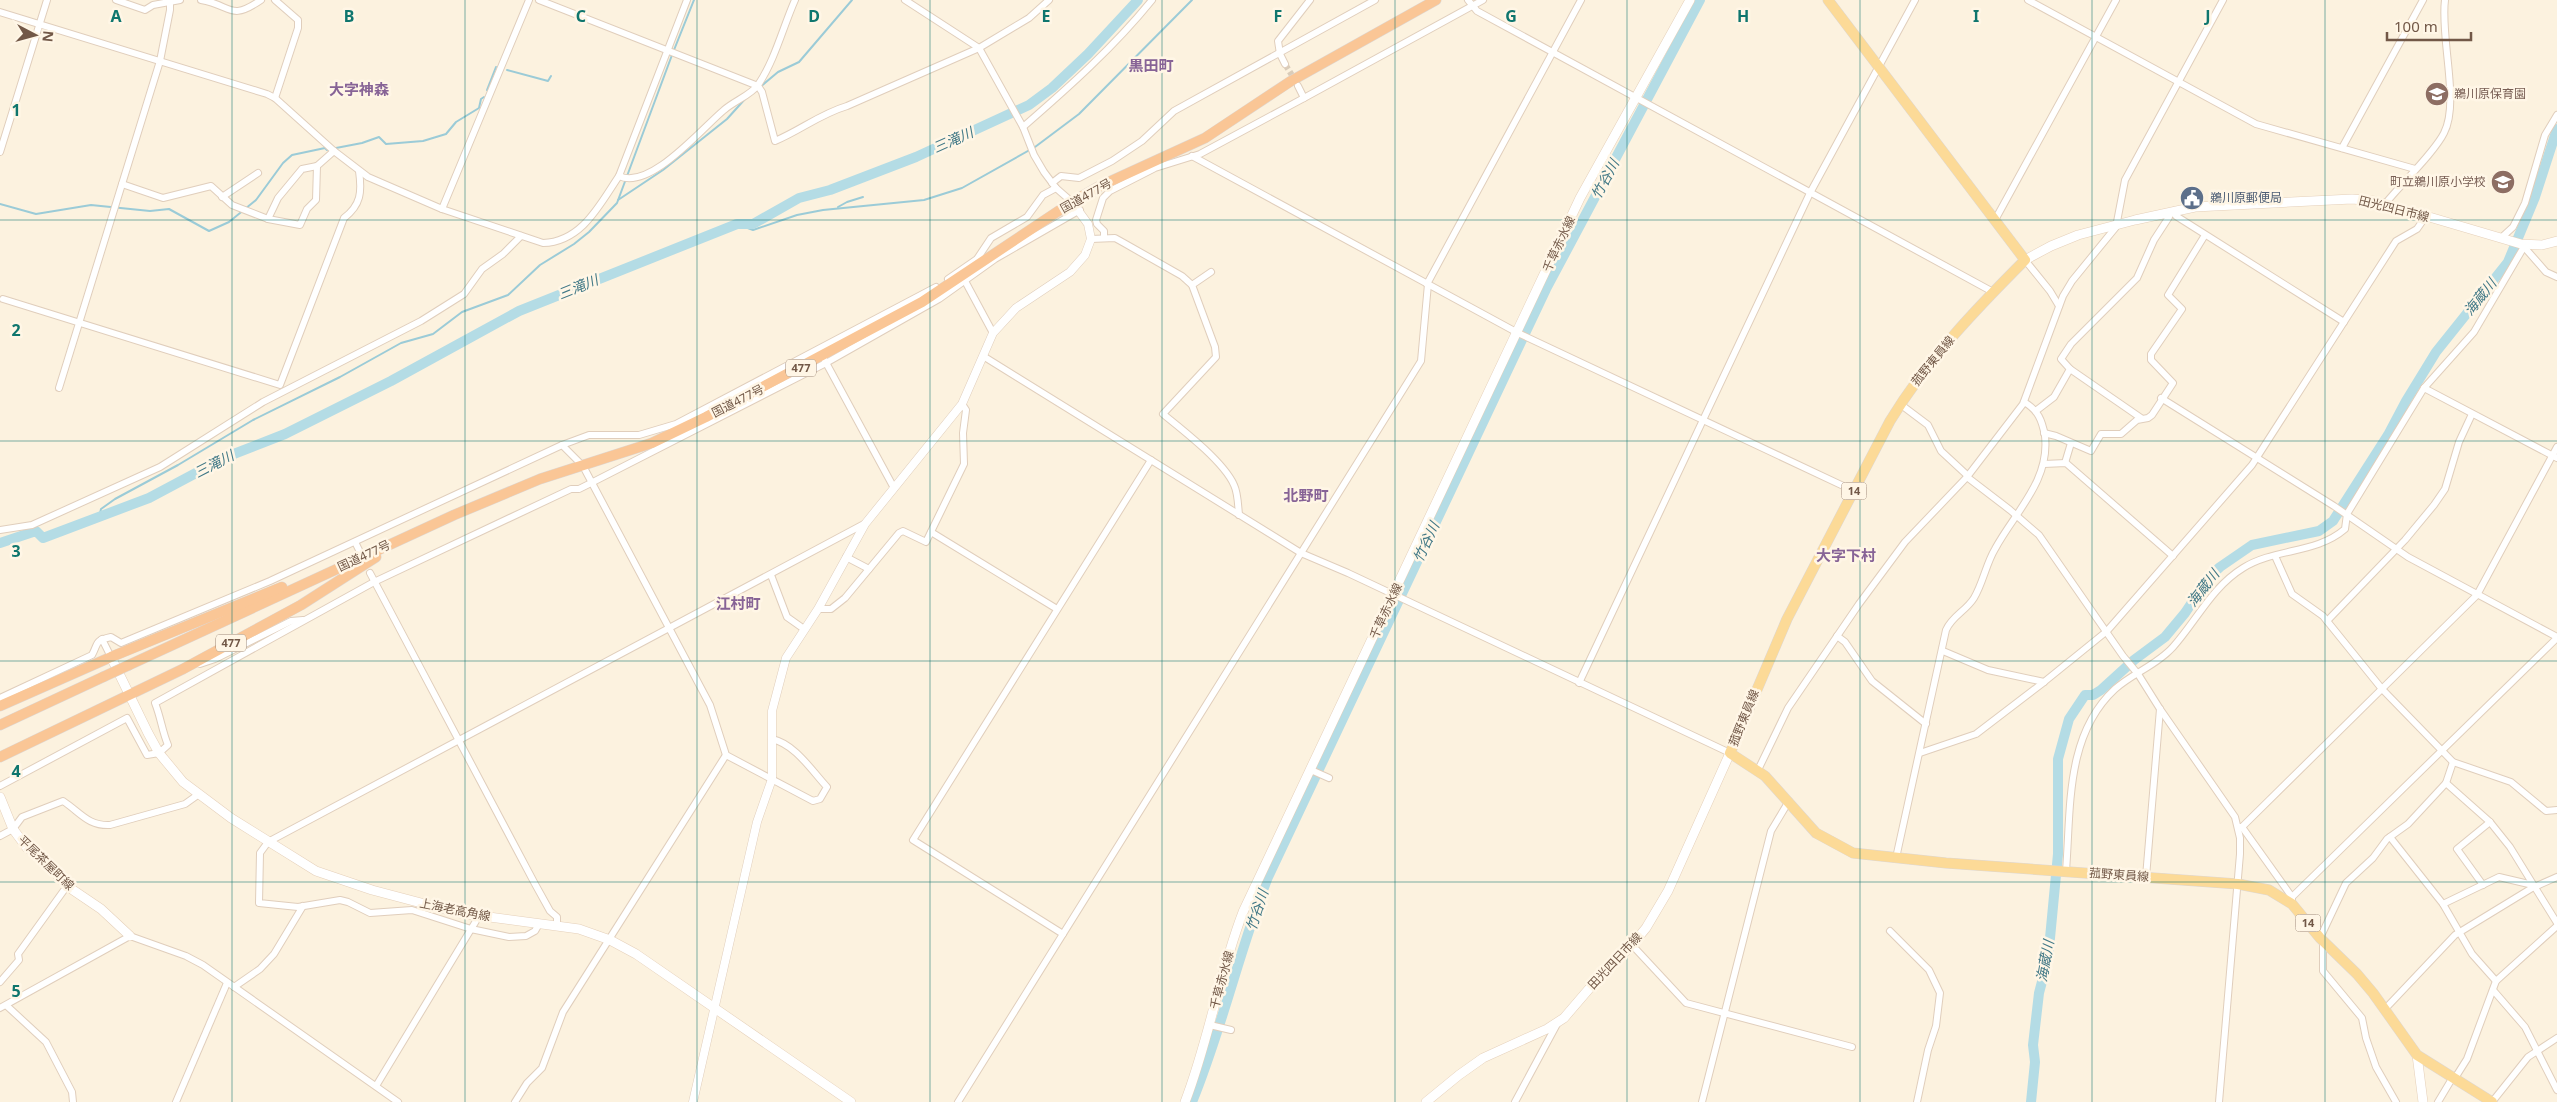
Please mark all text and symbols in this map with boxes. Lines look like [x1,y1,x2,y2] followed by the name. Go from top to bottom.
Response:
[110,5,122,27] text: A
[344,5,354,27] text: B
[576,5,586,27] text: C
[808,5,820,27] text: D
[1042,5,1051,27] text: E
[1274,5,1282,27] text: F
[1505,5,1517,27] text: G
[1737,5,1749,27] text: H
[1973,5,1979,27] text: I
[2203,5,2211,27] text: J
[10,10,60,60] north arrow
[2387,10,2471,42] scale bar
[2394,16,2438,36] text: 100 m
[38,30,58,43] text: N
[1128,55,1174,75] district label: 黒田町
[329,79,389,99] district label: 大字神森
[2424,81,2450,107] school or university icon: 鵜川原保育園
[2454,85,2526,102] place label: 鵜川原保育園
[11,99,21,121] text: 1
[930,122,978,157] water label: 三滝川
[1586,154,1624,202] water label: 竹谷川
[2490,169,2516,195] school or university icon: 町立鵜川原小学校
[2390,173,2486,190] place label: 町立鵜川原小学校
[1057,174,1115,217] street label: 国道477号
[2179,185,2205,211] public building icon: 鵜川原郵便局
[2210,189,2282,206] place label: 鵜川原郵便局
[2357,192,2431,225] street label: 田光四日市線
[1538,213,1579,275] street label: 千草赤水線
[555,269,603,303] water label: 三滝川
[2459,273,2501,319] water label: 海蔵川
[11,319,21,341] text: 2
[1907,332,1958,389] street label: 菰野東員線
[786,359,816,376] road number: 477
[709,380,767,421] street label: 国道477号
[191,445,239,482] water label: 三滝川
[1842,482,1866,500] road number: 14
[1283,485,1329,505] district label: 北野町
[1408,517,1444,565] water label: 竹谷川
[335,536,393,575] street label: 国道477号
[11,540,21,562] text: 3
[1816,545,1876,565] district label: 大字下村
[2182,564,2224,610] water label: 海蔵川
[1365,580,1406,642] street label: 千草赤水線
[715,593,761,613] district label: 江村町
[216,634,246,651] road number: 477
[1724,687,1763,749] street label: 菰野東員線
[11,760,21,782] text: 4
[15,832,78,894] street label: 平尾茶屋町線
[2089,864,2150,885] street label: 菰野東員線
[1241,885,1273,933] water label: 竹谷川
[418,894,492,925] street label: 上海老高角線
[2296,914,2320,931] road number: 14
[1584,929,1645,993] street label: 田光四日市線
[2032,937,2058,983] water label: 海蔵川
[1206,949,1237,1011] street label: 千草赤水線
[11,980,21,1002] text: 5

